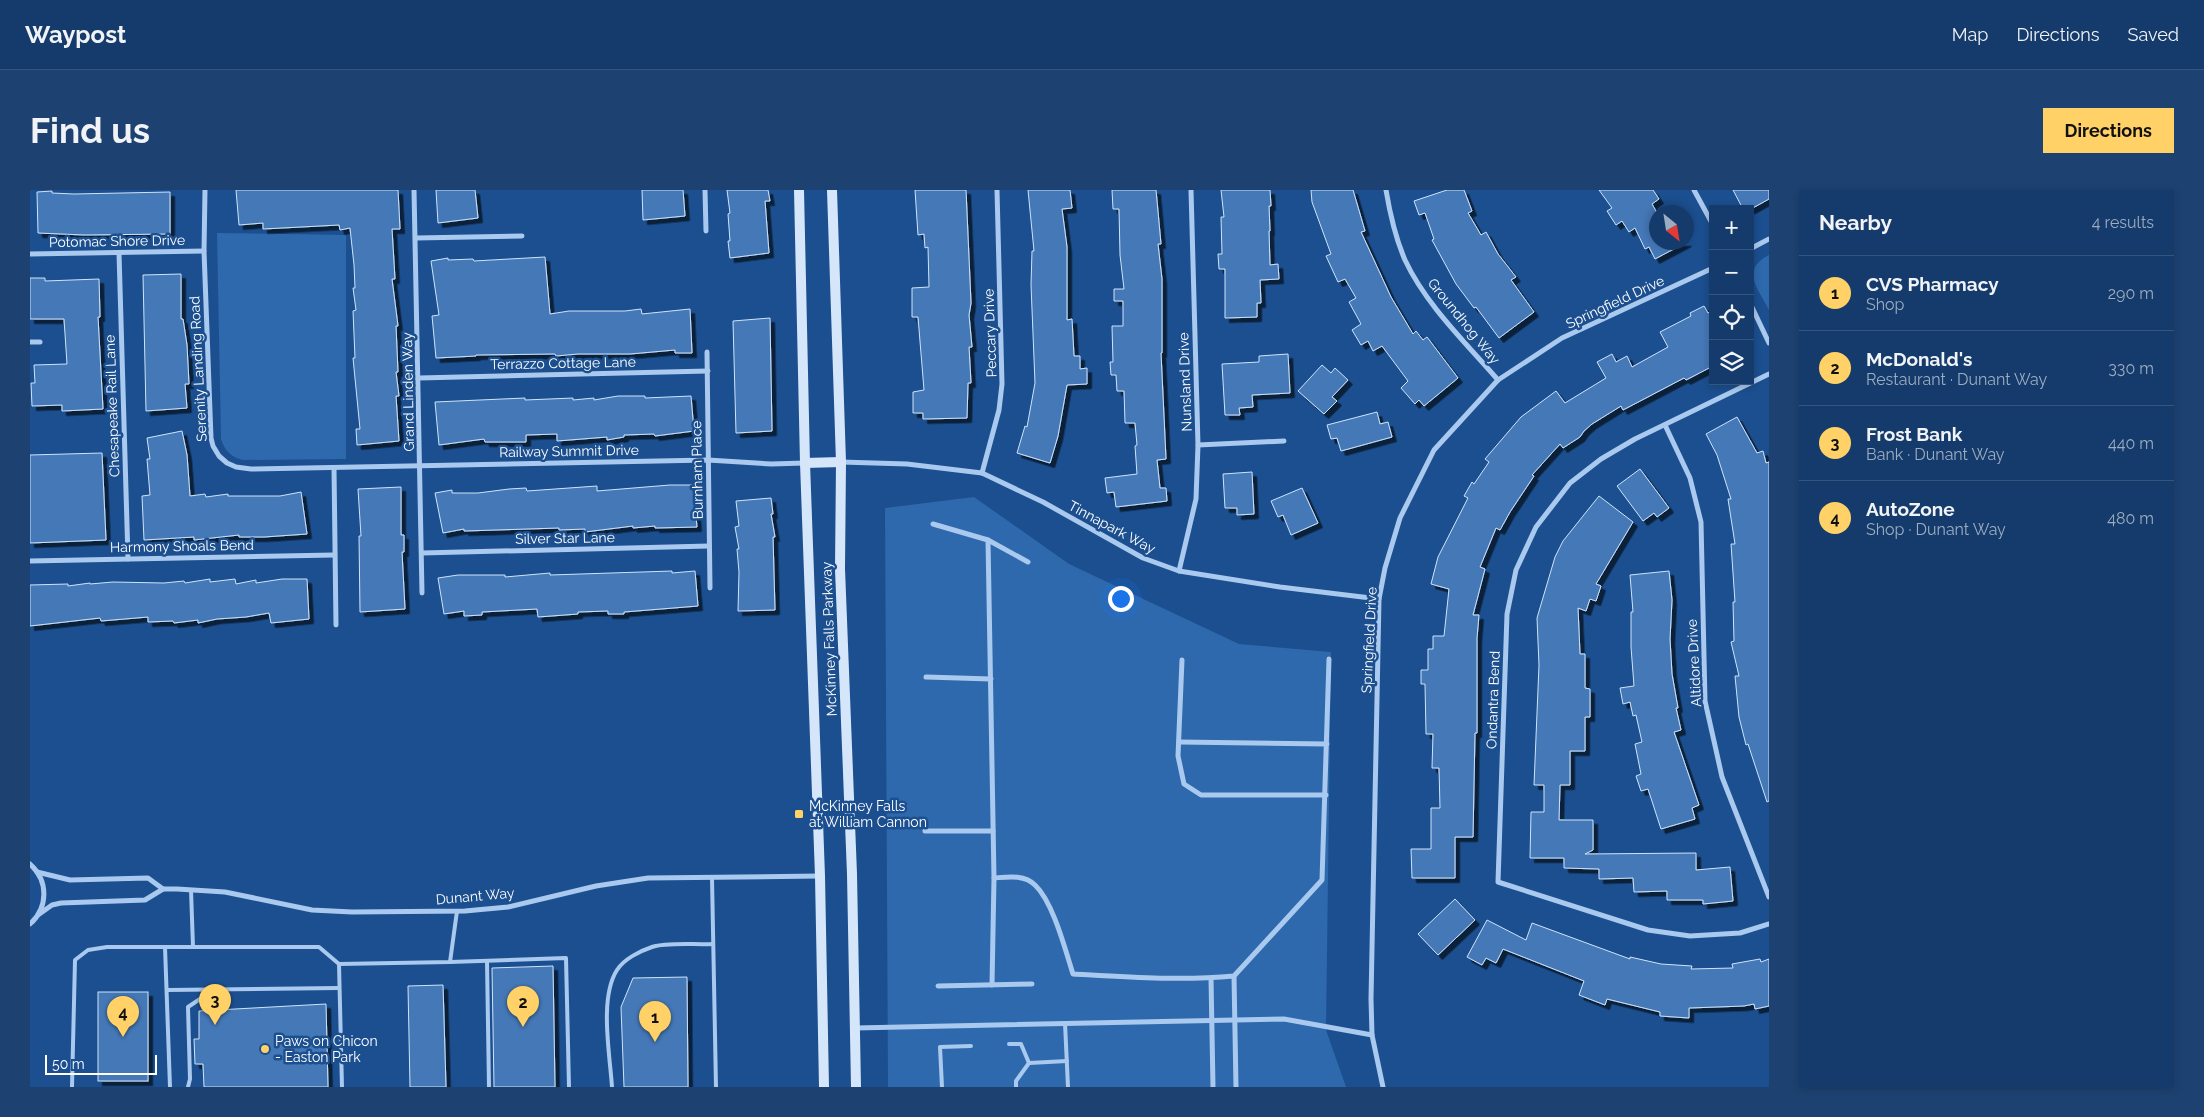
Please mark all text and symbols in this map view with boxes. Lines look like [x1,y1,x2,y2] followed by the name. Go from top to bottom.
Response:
[25,20,126,49] text: Waypost
[1952,24,1988,45] text: Map
[2016,24,2100,45] text: Directions
[2128,24,2179,45] text: Saved
[2043,108,2174,153] button: Directions
[30,110,150,151] text: Find us
[1649,205,1694,250] north arrow
[1709,205,1754,385] map controls
[1709,205,1754,250] button: +
[1819,210,1892,235] text: Nearby
[2092,213,2154,232] text: 4 results
[49,232,185,250] street label: Potomac Shore Drive
[1709,250,1754,295] button: −
[1563,272,1667,332] street label: Springfield Drive
[1866,273,1999,295] text: CVS Pharmacy
[1425,275,1504,367] street label: Groundhog Way
[1831,284,1839,303] text: 1
[2108,284,2154,303] text: 290 m
[980,288,1000,378] street label: Peccary Drive
[1709,295,1754,340] button: locate
[1866,295,1904,314] text: Shop
[186,296,210,442] street label: Serenity Landing Road
[399,332,417,452] street label: Grand Linden Way
[1175,332,1195,432] street label: Nunsland Drive
[102,334,122,478] street label: Chesapeake Rail Lane
[1709,340,1754,385] button: layers
[1866,348,1972,370] text: McDonald's
[490,354,636,372] street label: Terrazzo Cottage Lane
[1830,359,1840,378] text: 2
[2108,359,2154,378] text: 330 m
[1866,370,2047,389] text: Restaurant · Dunant Way
[688,420,706,520] street label: Burnham Place
[1866,423,1962,445] text: Frost Bank
[1831,434,1839,453] text: 3
[2108,434,2154,453] text: 440 m
[499,442,639,460] street label: Railway Summit Drive
[1866,445,2005,464] text: Bank · Dunant Way
[1066,497,1159,557] street label: Tinnapark Way
[1866,498,1955,520] text: AutoZone
[1830,509,1840,528] text: 4
[2107,509,2154,528] text: 480 m
[1866,520,2006,539] text: Shop · Dunant Way
[515,529,615,547] street label: Silver Star Lane
[110,537,254,555] street label: Harmony Shoals Bend
[818,561,840,717] street label: McKinney Falls Parkway
[1108,586,1134,612] your location
[1358,586,1380,694] street label: Springfield Drive
[1684,619,1704,707] street label: Altidore Drive
[1483,651,1503,749] street label: Ondantra Bend
[809,798,927,830] place label: McKinney Falls at William Cannon
[793,808,805,820] marker: McKinney Falls at William Cannon
[435,885,515,907] street label: Dunant Way
[199,984,231,1025] pin: 3
[507,986,539,1027] pin: 2
[107,996,139,1037] pin: 4
[639,1001,671,1042] pin: 1
[275,1033,378,1065] place label: Paws on Chicon - Easton Park
[259,1043,271,1055] marker: Paws on Chicon - Easton Park
[45,1052,158,1075] scale bar
[52,1056,85,1072] text: 50 m

